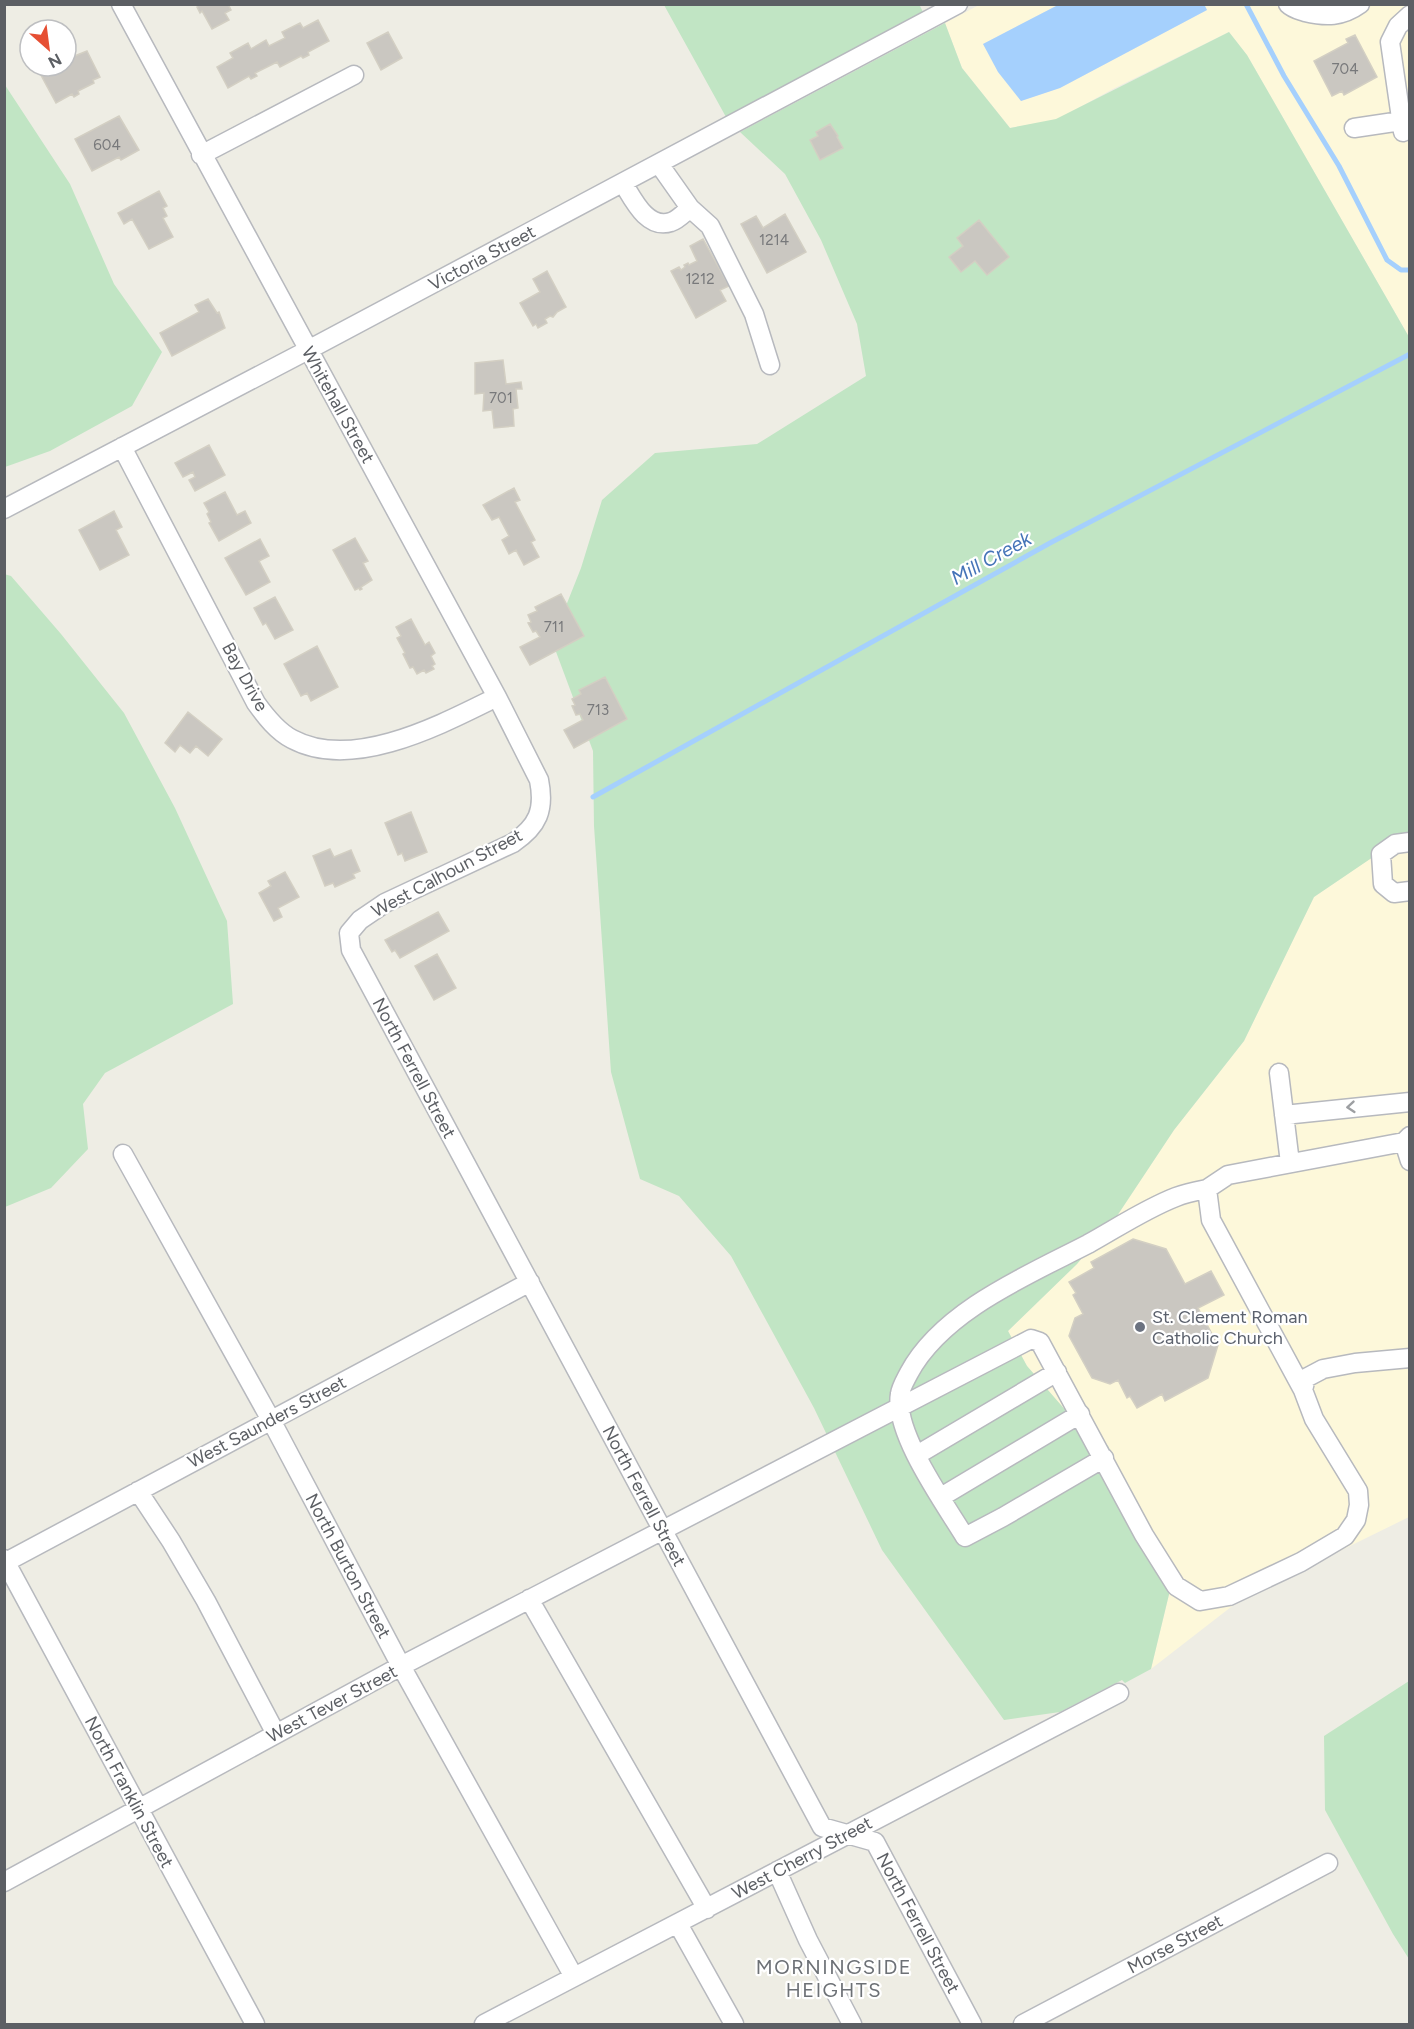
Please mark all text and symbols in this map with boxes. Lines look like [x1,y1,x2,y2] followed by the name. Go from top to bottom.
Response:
[18,18,78,78] north arrow
[45,50,65,72] text: N
[1332,60,1359,78] house number: 704
[93,136,121,154] house number: 604
[425,221,539,295] street label: Victoria Street
[759,231,789,249] house number: 1214
[685,270,715,288] house number: 1212
[297,343,379,467] street label: Whitehall Street
[489,389,513,407] house number: 701
[947,525,1037,590] water label: Mill Creek
[544,618,564,636] house number: 711
[217,639,273,716] street label: Bay Drive
[587,701,609,719] house number: 713
[368,824,526,922] street label: West Calhoun Street
[368,994,460,1142] street label: North Ferrell Street
[1347,1100,1356,1113] one-way arrow
[1152,1306,1308,1349] place label: St. Clement Roman Catholic Church
[1133,1320,1147,1334] marker: St. Clement Roman Catholic Church
[184,1371,350,1473] street label: West Saunders Street
[598,1422,690,1570] street label: North Ferrell Street
[301,1490,396,1642] street label: North Burton Street
[263,1660,401,1748] street label: West Tever Street
[80,1712,178,1872] street label: North Franklin Street
[728,1812,876,1904] street label: West Cherry Street
[872,1849,964,1997] street label: North Ferrell Street
[1124,1910,1227,1978] street label: Morse Street
[756,1955,912,2002] district label: MORNINGSIDE HEIGHTS

